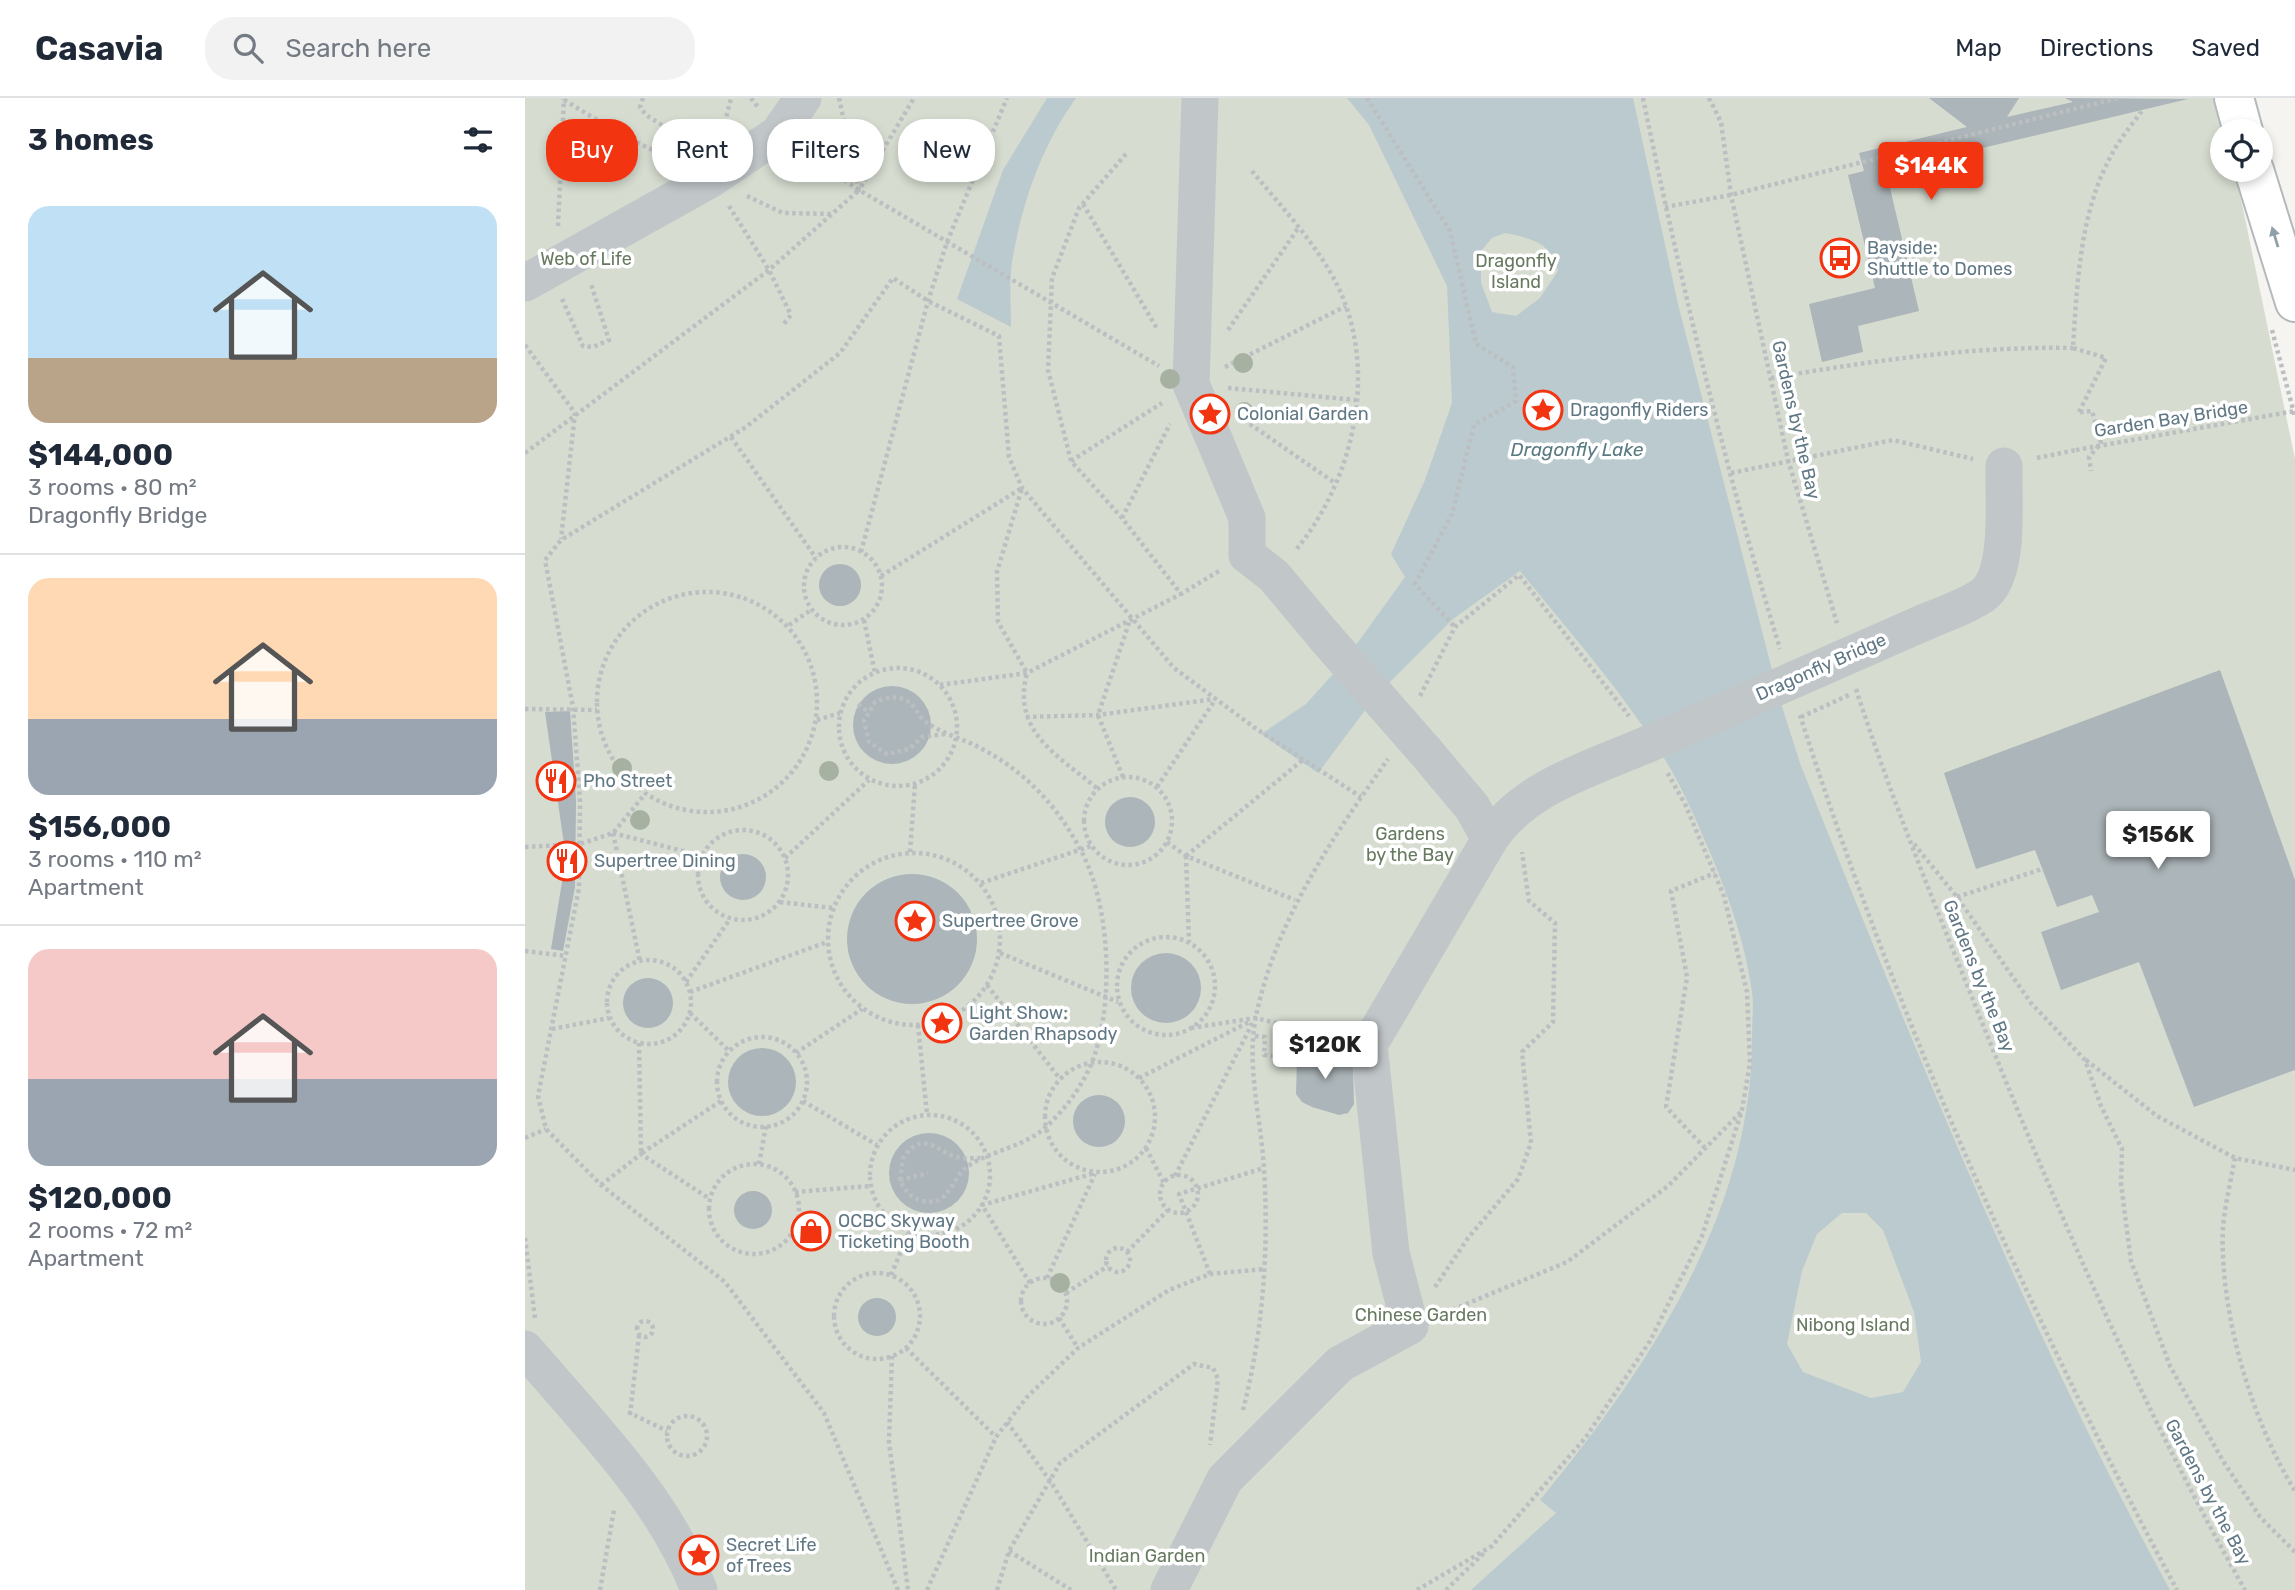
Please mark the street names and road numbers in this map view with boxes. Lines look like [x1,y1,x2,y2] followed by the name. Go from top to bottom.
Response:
[1767,339,1825,502] street label: Gardens by the Bay
[2093,396,2249,442] street label: Garden Bay Bridge
[1752,628,1890,706] street label: Dragonfly Bridge
[1938,897,2020,1055] street label: Gardens by the Bay
[2160,1415,2256,1569] street label: Gardens by the Bay

